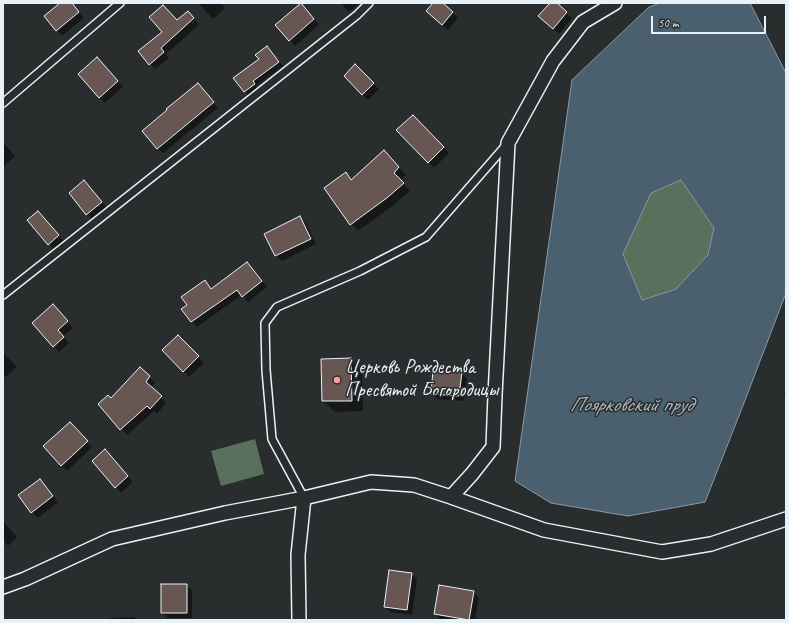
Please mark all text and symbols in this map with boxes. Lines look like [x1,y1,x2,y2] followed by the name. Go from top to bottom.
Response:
[653,8,768,34] scale bar
[658,15,678,31] text: 50 m
[345,356,498,403] place label: Церковь Рождества Пресвятой Богородицы
[332,375,342,385] marker: Церковь Рождества Пресвятой Богородицы
[570,392,692,418] water label: Поярковский пруд

